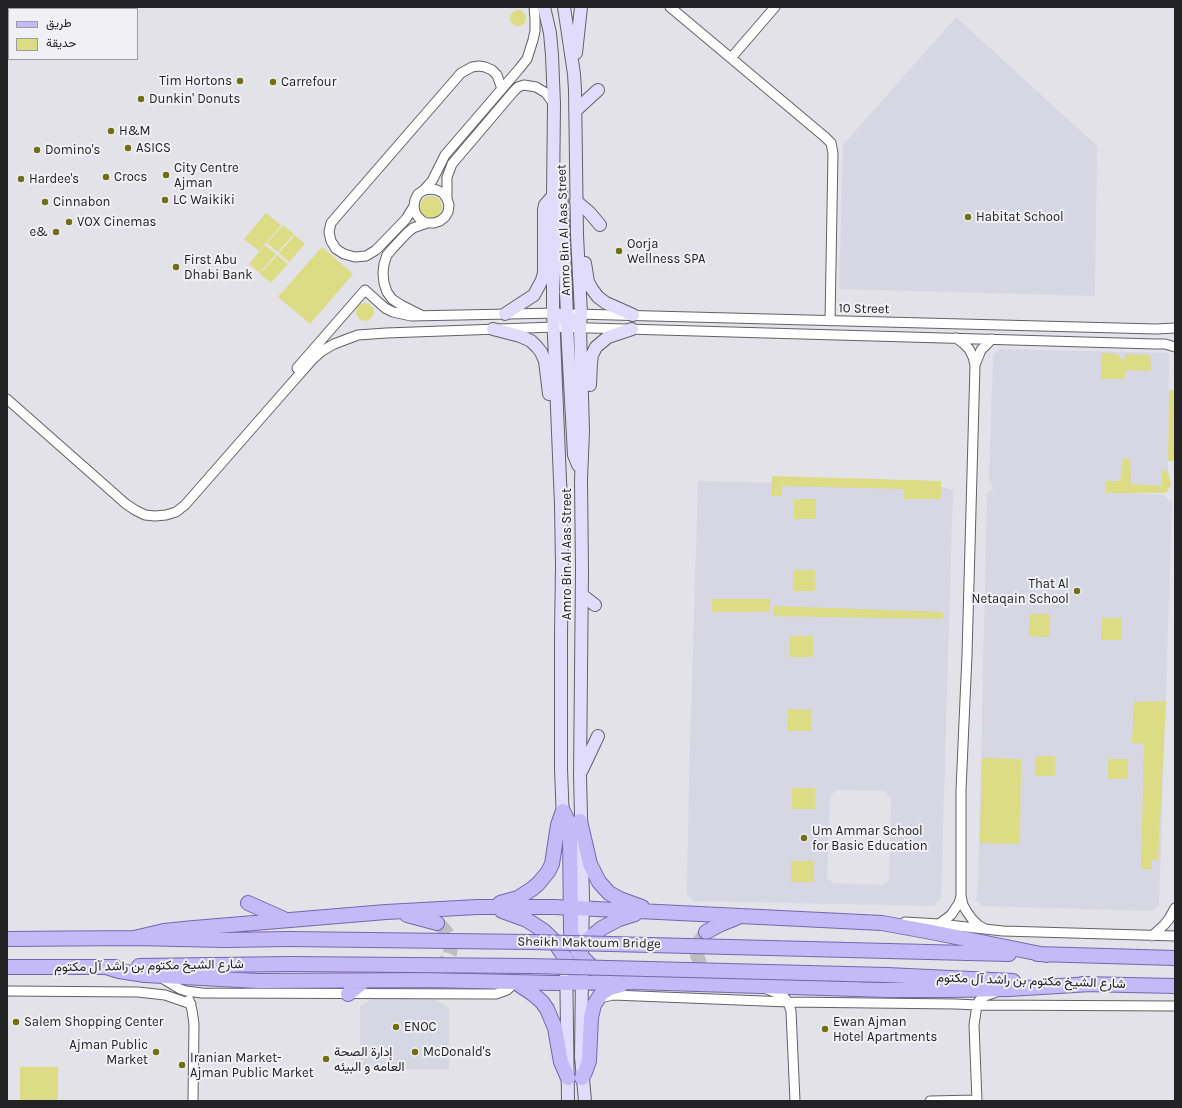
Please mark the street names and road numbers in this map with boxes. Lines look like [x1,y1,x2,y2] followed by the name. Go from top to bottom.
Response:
[554,164,574,296] street label: Amro Bin Al Aas Street
[838,301,890,317] street label: 10 Street
[559,488,575,620] street label: Amro Bin Al Aas Street
[517,934,661,952] street label: Sheikh Maktoum Bridge
[54,957,244,975] street label: شارع الشيخ مكتوم بن راشد آل مكتوم
[936,970,1126,992] street label: شارع الشيخ مكتوم بن راشد آل مكتوم

